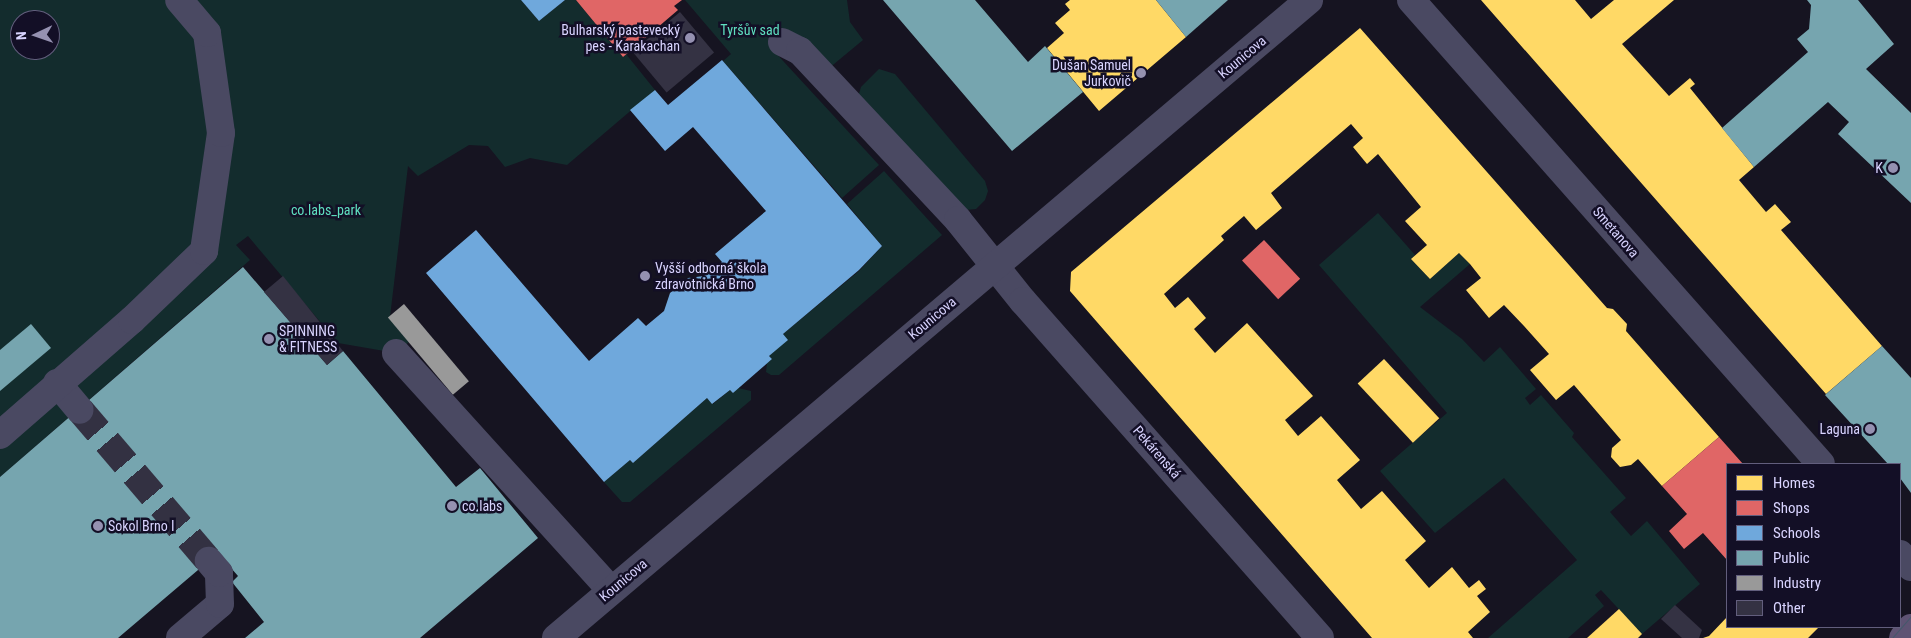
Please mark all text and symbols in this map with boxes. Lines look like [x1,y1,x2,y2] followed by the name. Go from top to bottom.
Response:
[10,10,60,60] north arrow
[561,22,680,54] place label: Bulharský pastevecký pes - Karakachan
[720,22,780,38] park label: Tyršův sad
[13,31,29,40] text: N
[684,32,696,44] marker: Bulharský pastevecký pes - Karakachan
[1215,32,1269,82] street label: Kounicova
[1052,57,1131,90] place label: Dušan Samuel Jurkovič
[1135,67,1147,79] marker: Dušan Samuel Jurkovič
[1875,160,1883,176] place label: K
[1887,162,1899,174] marker: K
[291,202,361,218] park label: co.labs_park
[1589,203,1643,261] street label: Smetanova
[655,260,766,292] place label: Vyšší odborná škola zdravotnická Brno
[639,270,651,282] marker: Vyšší odborná škola zdravotnická Brno
[905,293,959,343] street label: Kounicova
[279,323,337,356] place label: SPINNING & FITNESS
[263,333,275,345] marker: SPINNING & FITNESS
[1819,421,1860,437] place label: Laguna
[1130,422,1184,482] street label: Pekárenská
[1864,423,1876,435] marker: Laguna
[1726,463,1901,628] legend
[1773,474,1815,492] text: Homes
[462,498,502,514] place label: co.labs
[1773,499,1810,517] text: Shops
[446,500,458,512] marker: co.labs
[108,518,174,534] place label: Sokol Brno I
[92,520,104,532] marker: Sokol Brno I
[1773,524,1820,542] text: Schools
[1773,549,1810,567] text: Public
[596,555,650,605] street label: Kounicova
[1773,574,1821,592] text: Industry
[1773,599,1805,617] text: Other

